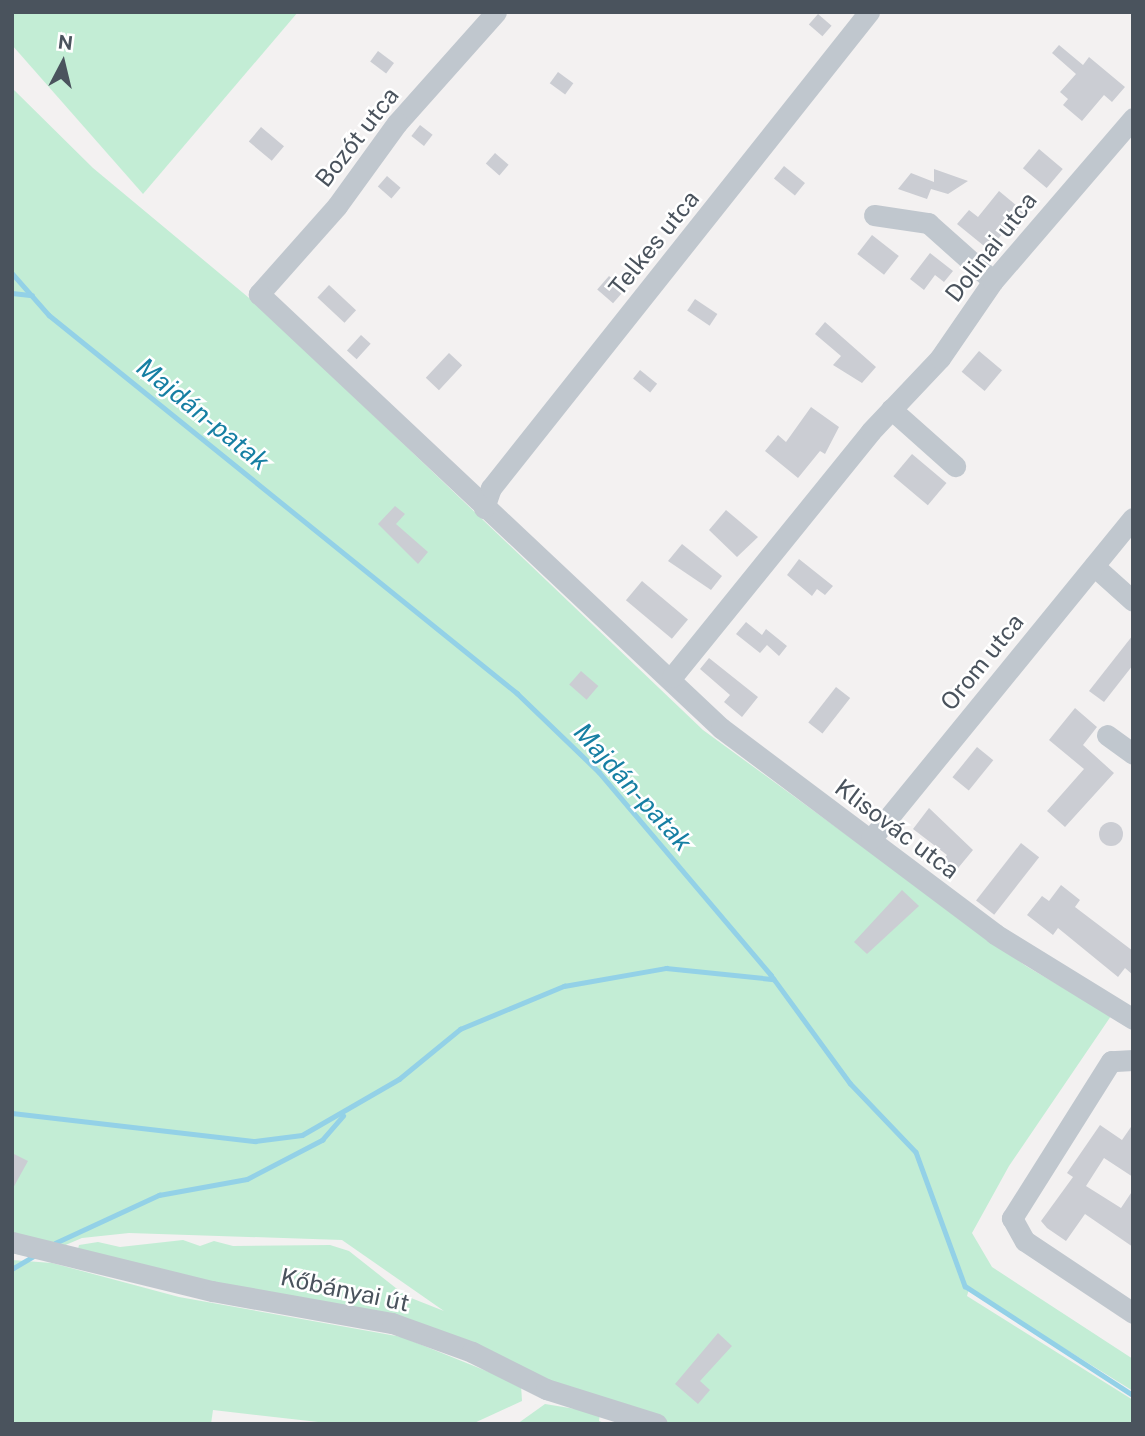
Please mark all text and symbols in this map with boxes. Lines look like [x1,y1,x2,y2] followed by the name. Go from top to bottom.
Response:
[28,28,98,98] north arrow
[57,30,74,54] text: N
[309,82,405,192] street label: Bozót utca
[603,185,705,301] street label: Telkes utca
[939,186,1043,308] street label: Dolinai utca
[130,351,276,477] water label: Majdán-patak
[934,608,1030,716] street label: Orom utca
[567,717,699,857] water label: Majdán-patak
[829,773,965,885] street label: Klisovác utca
[278,1262,412,1318] street label: Kőbányai út

